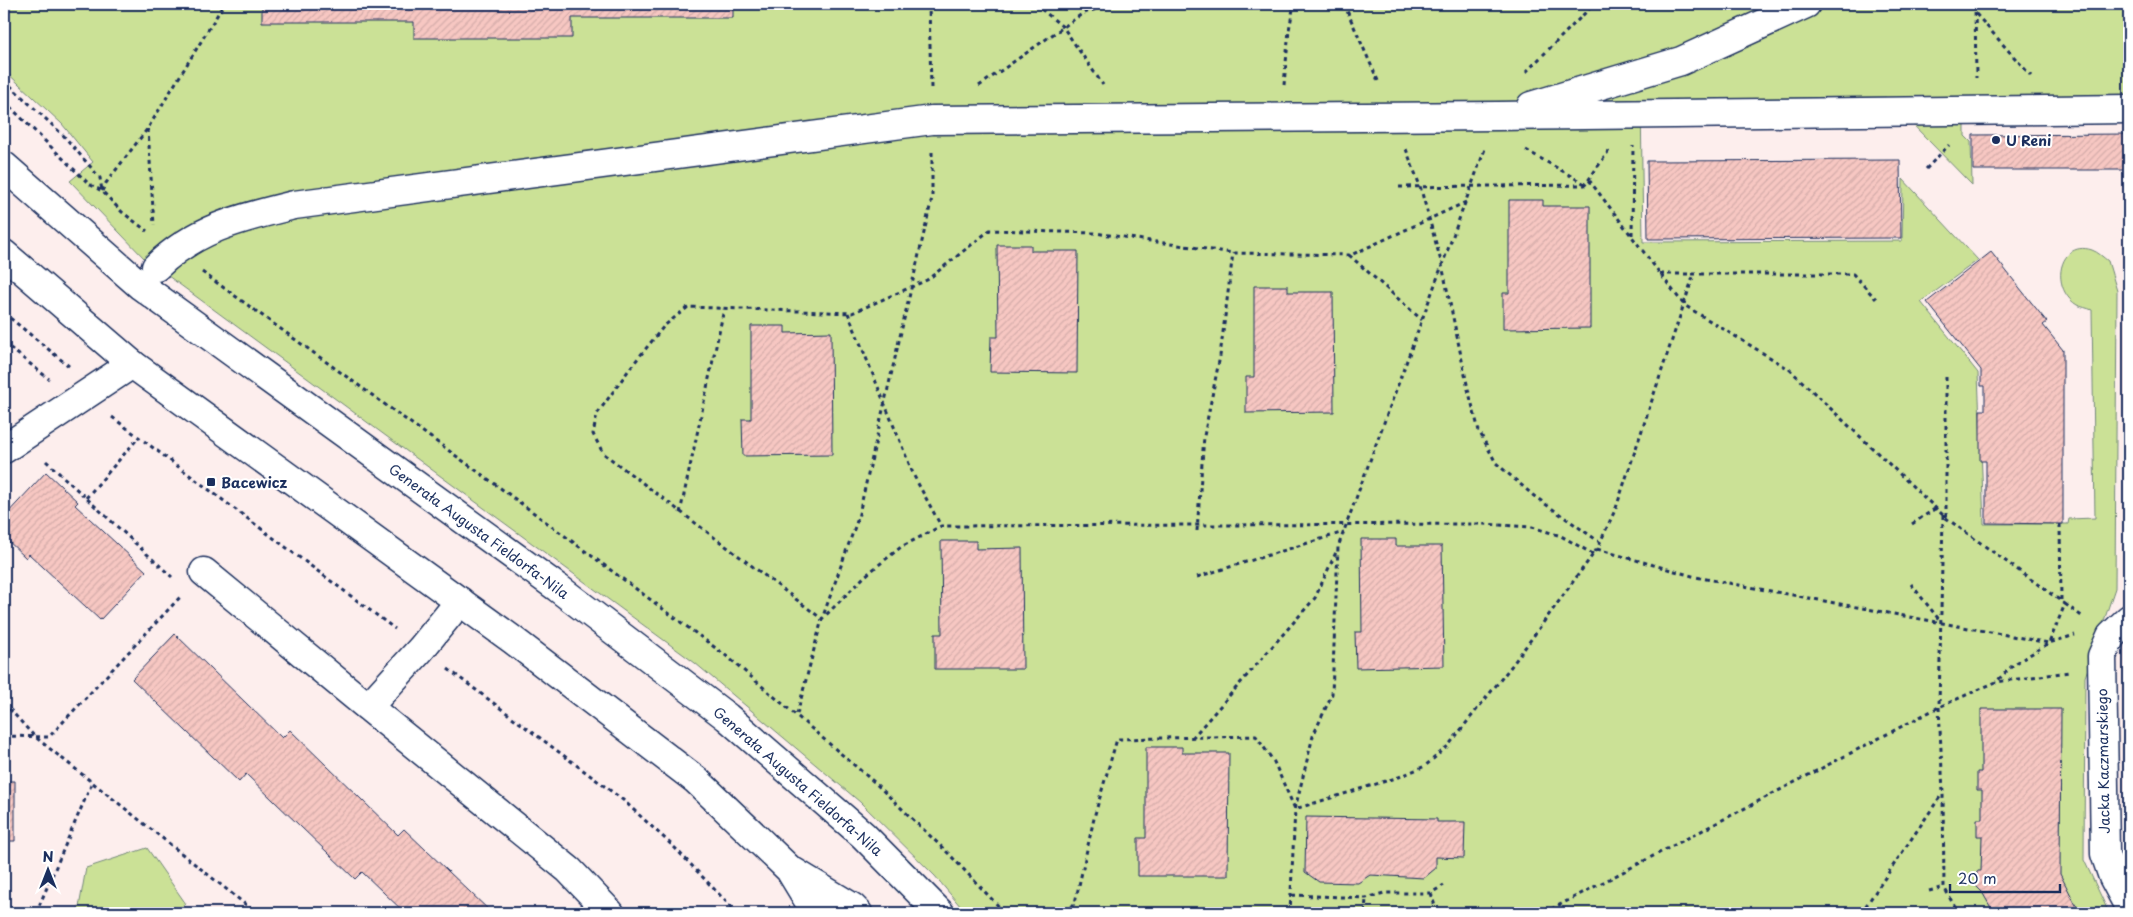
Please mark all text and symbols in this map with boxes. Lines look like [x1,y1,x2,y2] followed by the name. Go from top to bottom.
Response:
[2006,130,2051,151] place label: U Reni
[1990,134,2002,146] marker: U Reni
[384,458,574,604] street label: Generała Augusta Fieldorfa-Nila
[221,472,287,493] place label: Bacewicz
[205,476,217,488] marker: Bacewicz
[2091,688,2115,834] street label: Jacka Kaczmarskiego
[709,701,887,861] street label: Generała Augusta Fieldorfa-Nila
[22,844,72,894] north arrow
[42,846,54,867] text: N
[1950,862,2060,894] scale bar
[1958,866,1997,889] text: 20 m

